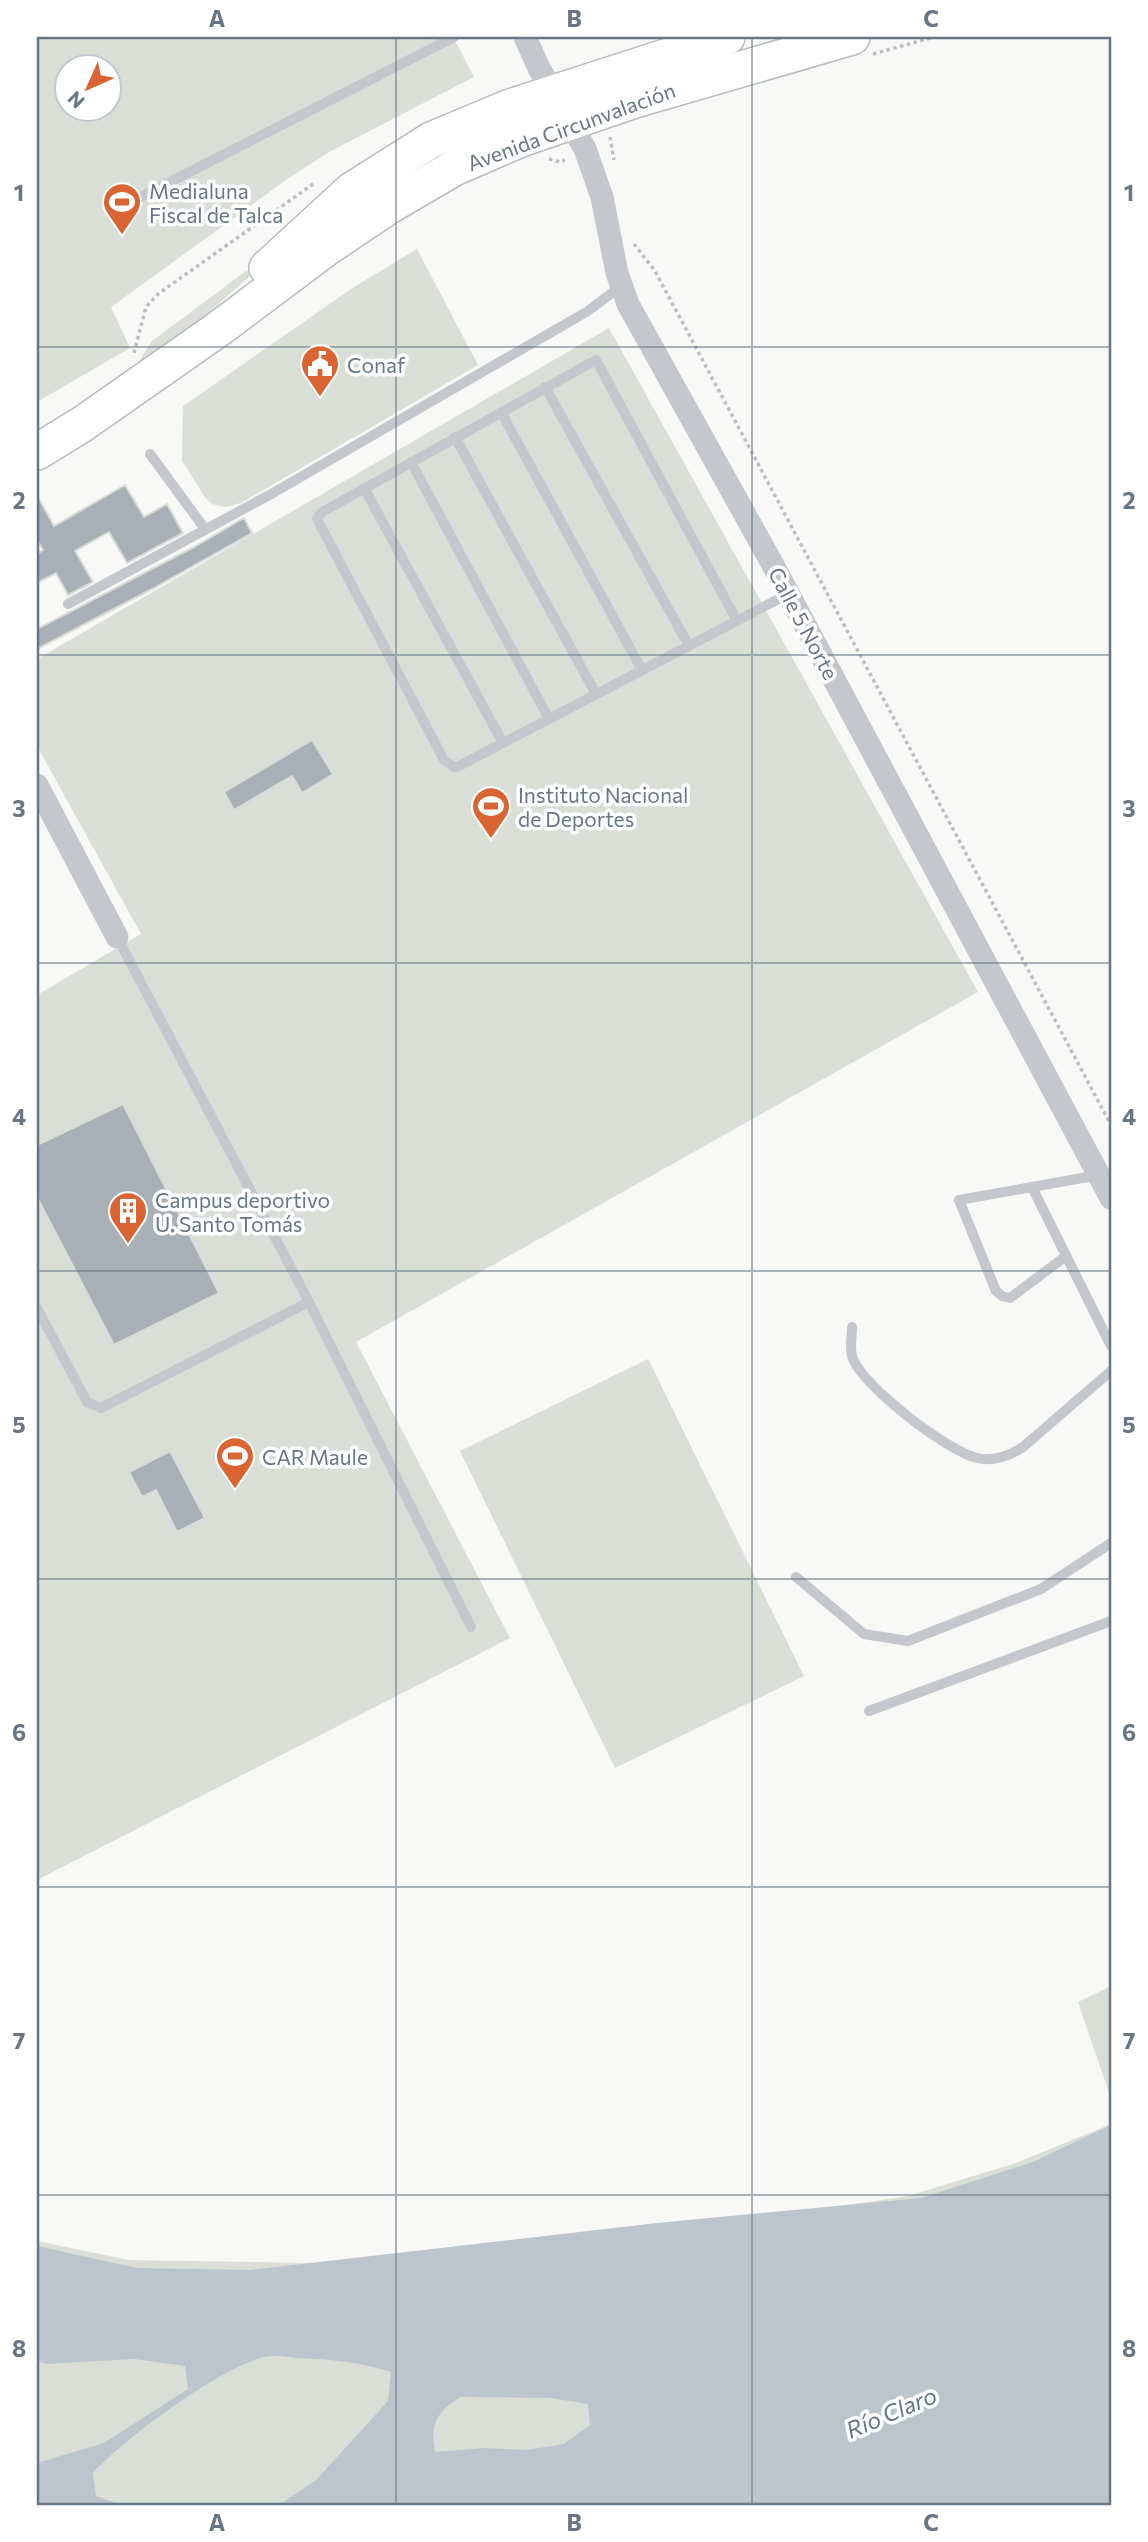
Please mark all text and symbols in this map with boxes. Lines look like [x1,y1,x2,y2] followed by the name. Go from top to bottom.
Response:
[209,4,226,32] text: A
[566,4,582,32] text: B
[923,4,939,32] text: C
[52,52,122,122] north arrow
[464,77,678,175] street label: Avenida Circunvalación
[62,87,89,114] text: N
[14,178,24,206] text: 1
[149,178,283,227] place label: Medialuna Fiscal de Talca
[1124,178,1134,206] text: 1
[101,181,143,236] sports icon: Medialuna Fiscal de Talca
[299,343,341,398] public building icon: Conaf
[347,352,406,377] place label: Conaf
[12,486,26,514] text: 2
[1122,486,1136,514] text: 2
[764,563,844,683] street label: Calle 5 Norte
[518,782,688,831] place label: Instituto Nacional de Deportes
[470,785,512,840] sports icon: Instituto Nacional de Deportes
[12,794,26,822] text: 3
[1122,794,1136,822] text: 3
[12,1102,26,1130] text: 4
[1122,1102,1136,1130] text: 4
[155,1187,330,1236] place label: Campus deportivo U. Santo Tomás
[107,1190,149,1245] building icon: Campus deportivo U. Santo Tomás
[12,1410,26,1438] text: 5
[1122,1410,1136,1438] text: 5
[214,1435,256,1490] sports icon: CAR Maule
[262,1444,368,1469] place label: CAR Maule
[12,1718,26,1746] text: 6
[1122,1718,1136,1746] text: 6
[13,2026,25,2054] text: 7
[1123,2026,1135,2054] text: 7
[12,2334,26,2362] text: 8
[1122,2334,1136,2362] text: 8
[842,2380,940,2444] water label: Río Claro
[209,2508,226,2536] text: A
[566,2508,582,2536] text: B
[923,2508,939,2536] text: C

